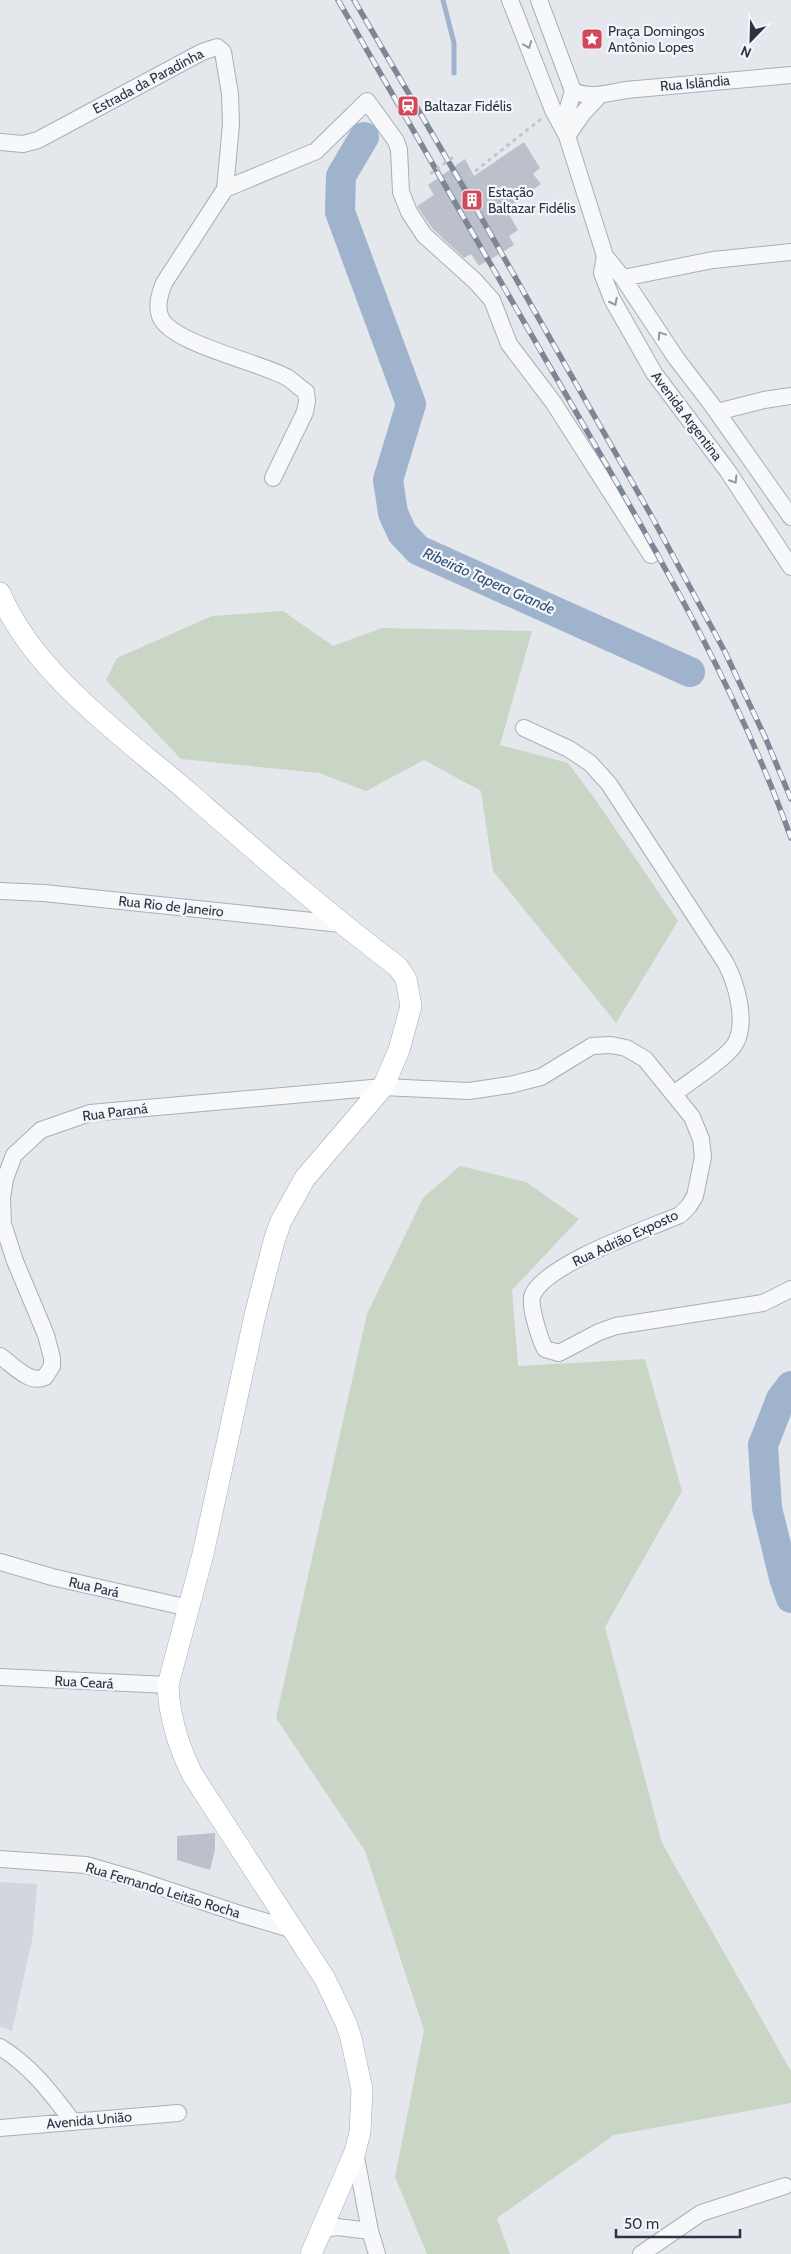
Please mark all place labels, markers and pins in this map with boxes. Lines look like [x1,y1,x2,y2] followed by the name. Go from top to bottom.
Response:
[608,22,705,56] place label: Praça Domingos Antônio Lopes
[580,27,604,51] place icon: Praça Domingos Antônio Lopes
[396,94,420,118] station icon: Baltazar Fidélis
[424,97,512,115] place label: Baltazar Fidélis
[488,183,576,217] place label: Estação Baltazar Fidélis
[460,188,484,212] building icon: Estação Baltazar Fidélis

